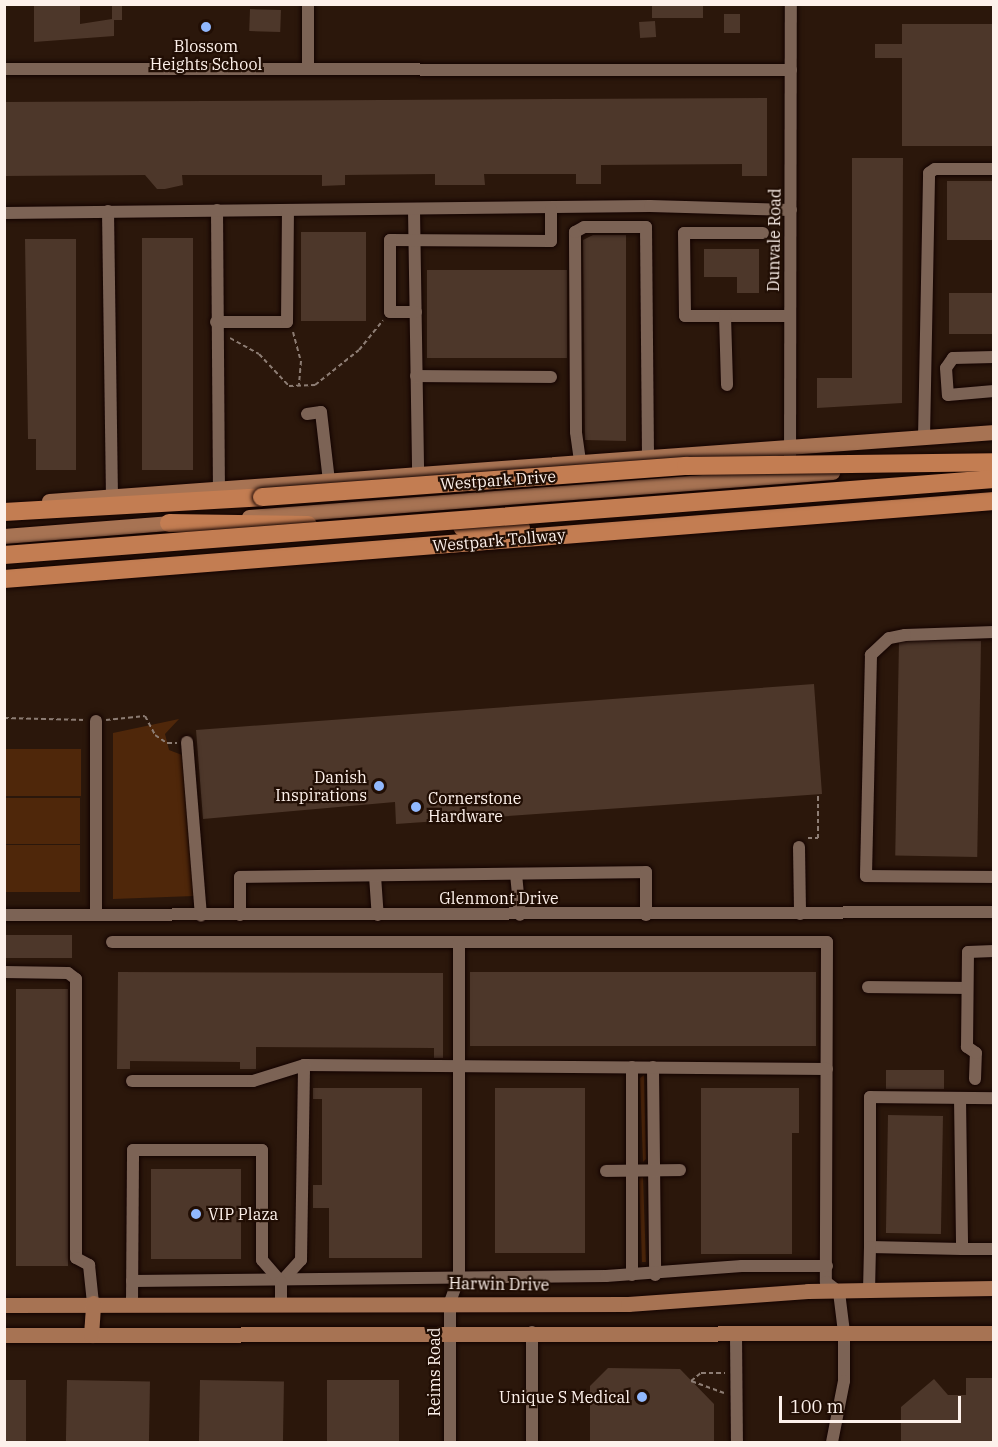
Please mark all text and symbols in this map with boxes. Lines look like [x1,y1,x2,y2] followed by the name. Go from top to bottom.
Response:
[199,20,213,34] marker: Blossom Heights School
[150,36,262,74] place label: Blossom Heights School
[763,188,785,292] street label: Dunvale Road
[440,466,556,494] street label: Westpark Drive
[432,525,566,555] street label: Westpark Tollway
[275,767,367,805] place label: Danish Inspirations
[372,779,386,793] marker: Danish Inspirations
[428,788,521,826] place label: Cornerstone Hardware
[409,800,423,814] marker: Cornerstone Hardware
[439,888,559,908] street label: Glenmont Drive
[208,1204,278,1224] place label: VIP Plaza
[189,1207,203,1221] marker: VIP Plaza
[448,1274,550,1294] street label: Harwin Drive
[424,1327,444,1417] street label: Reims Road
[782,1384,964,1422] scale bar
[499,1387,630,1407] place label: Unique S Medical
[635,1390,649,1404] marker: Unique S Medical
[790,1395,844,1418] text: 100 m

